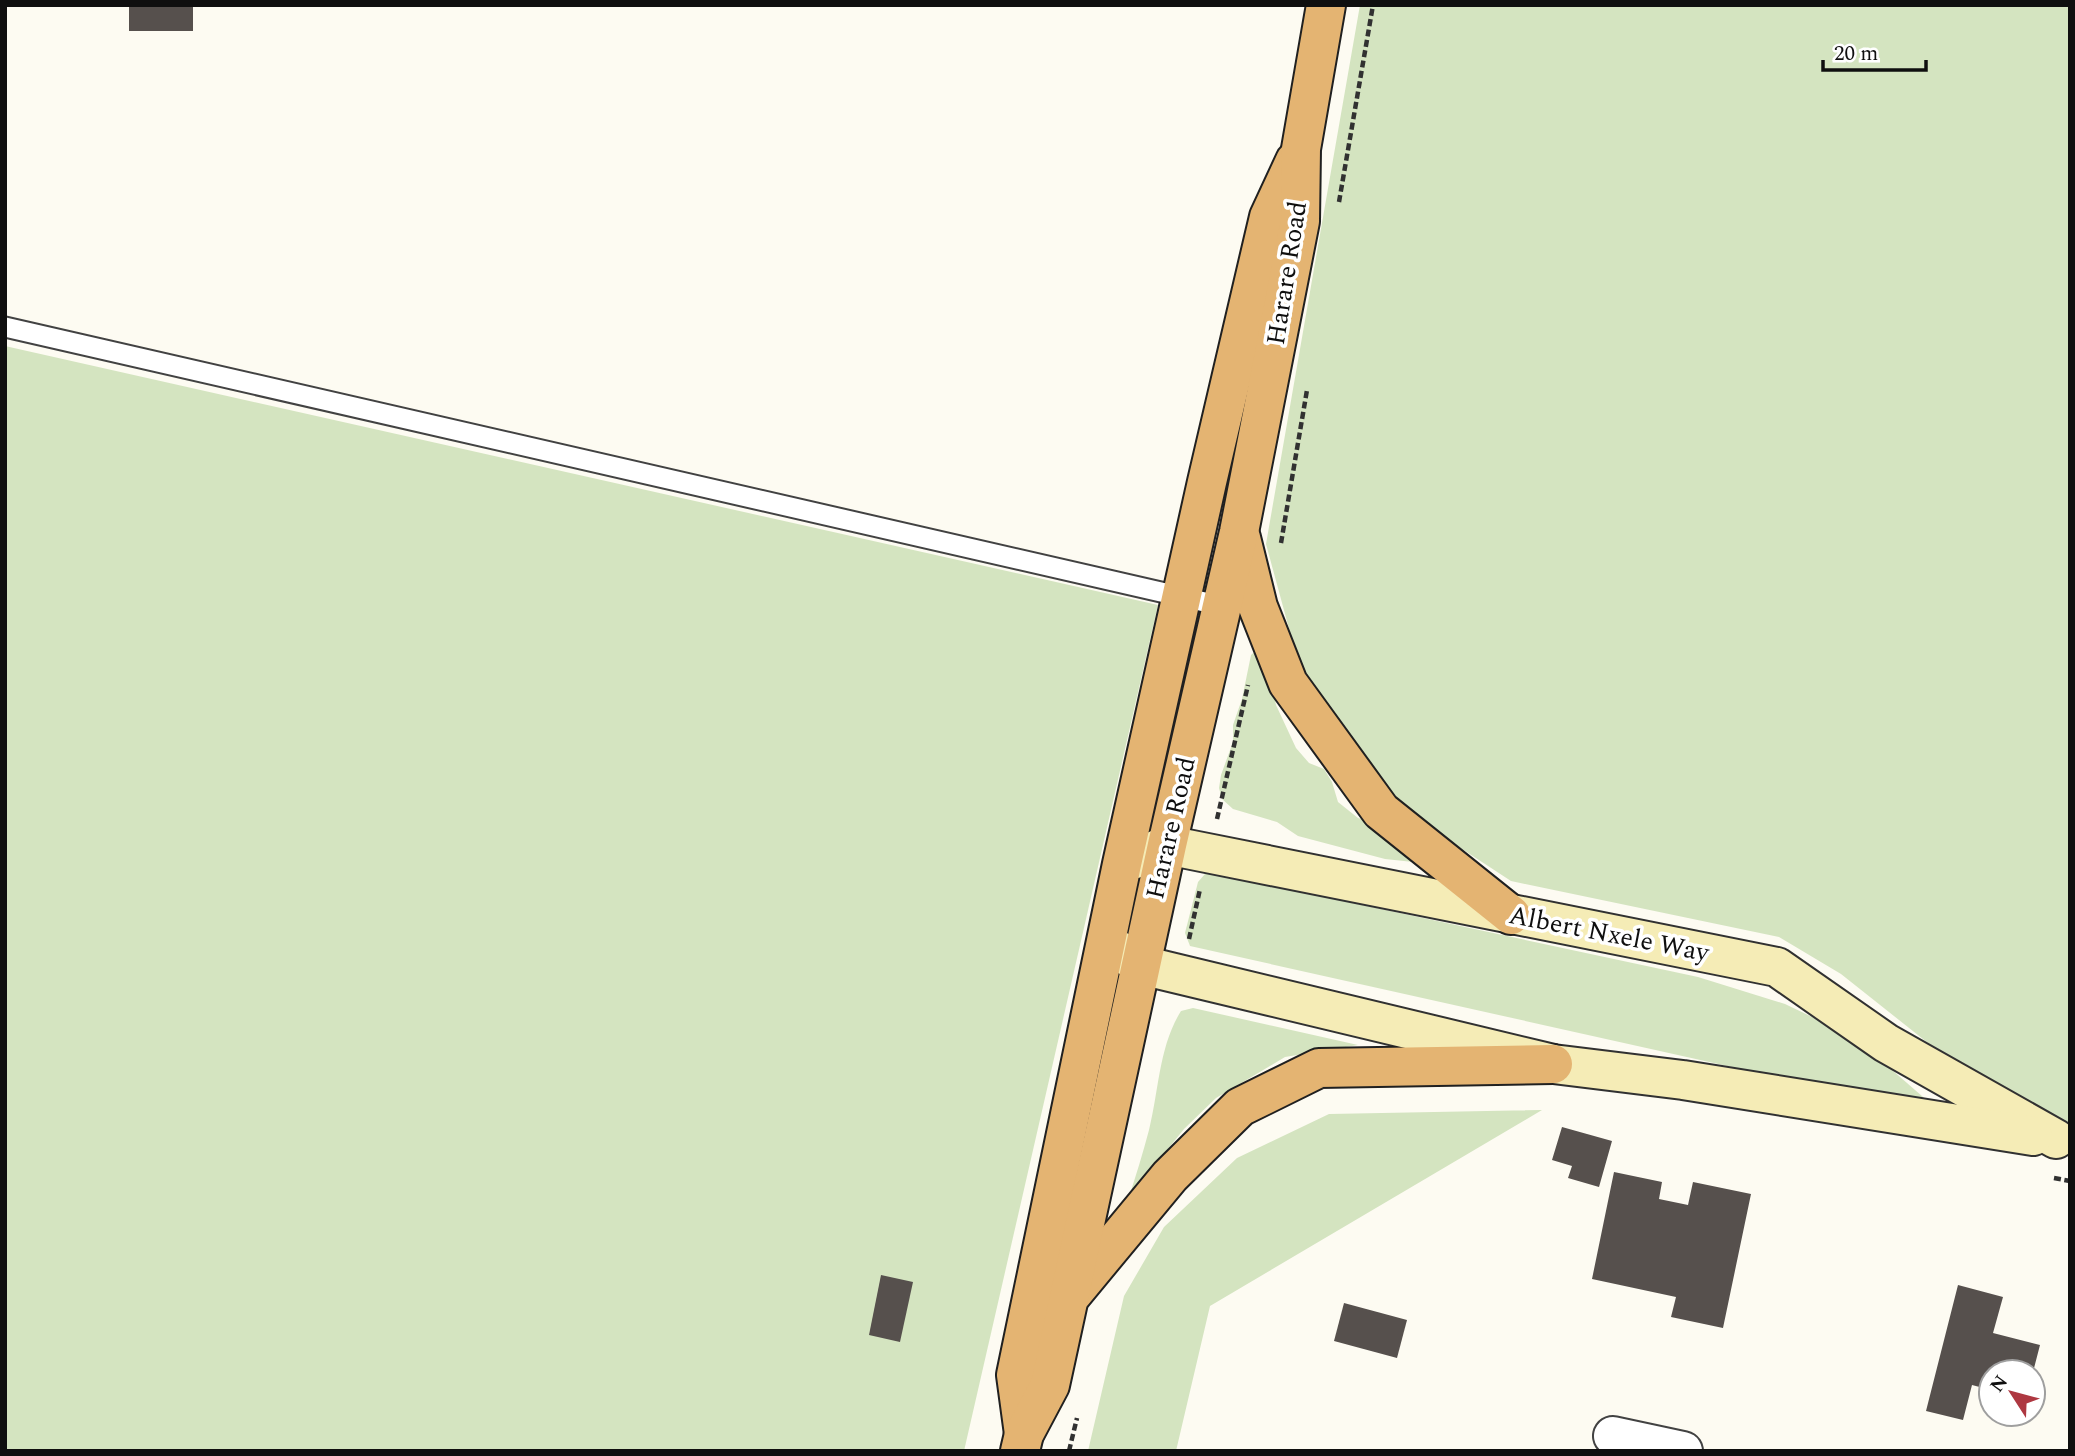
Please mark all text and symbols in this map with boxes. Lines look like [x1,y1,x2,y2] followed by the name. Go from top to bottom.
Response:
[1823,28,1926,72] scale bar
[1834,38,1878,70] text: 20 m
[1256,198,1318,348] street label: Harare Road
[1135,753,1207,903] street label: Harare Road
[1506,895,1714,973] street label: Albert Nxele Way
[1977,1358,2047,1428] north arrow
[1983,1369,2016,1399] text: N

